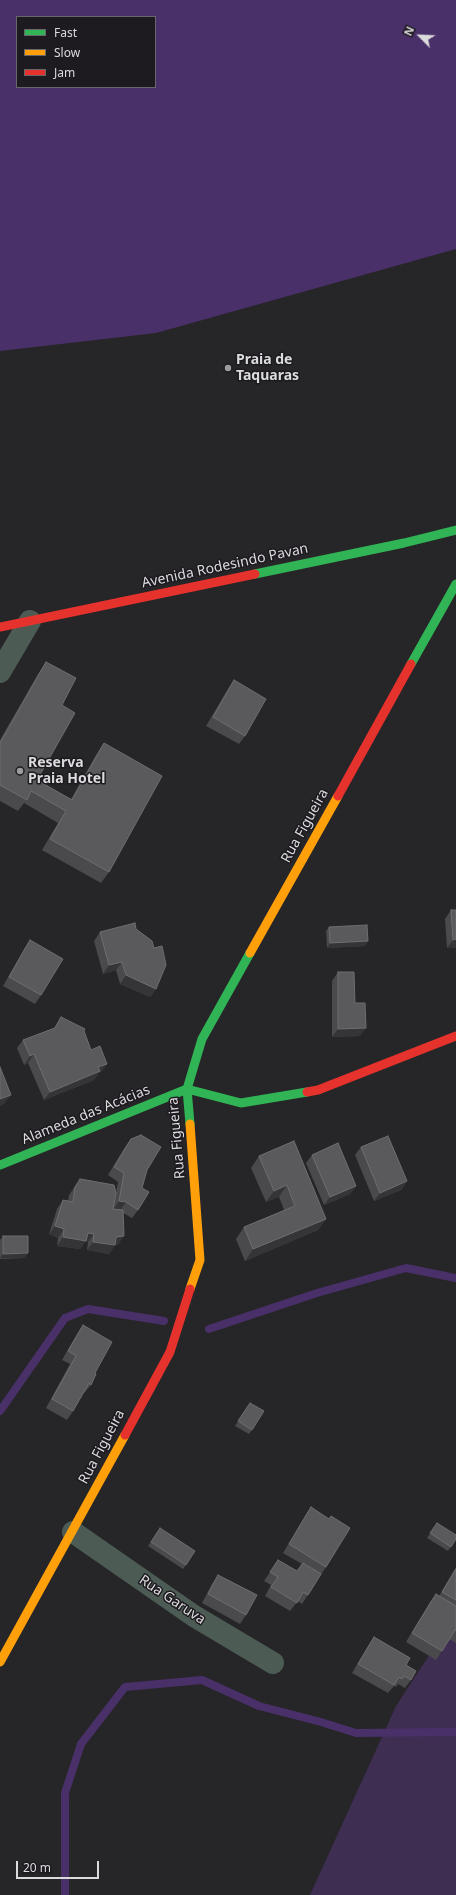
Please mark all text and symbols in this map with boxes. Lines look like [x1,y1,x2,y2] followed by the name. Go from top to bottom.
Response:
[16,16,156,88] legend
[400,16,440,56] north arrow
[54,24,77,41] text: Fast
[400,24,417,38] text: N
[54,44,80,61] text: Slow
[54,64,75,81] text: Jam
[236,352,299,384] place label: Praia de Taquaras
[223,363,233,373] marker: Praia de Taquaras
[140,540,310,592] street label: Avenida Rodesindo Pavan
[28,755,105,788] place label: Reserva Praia Hotel
[15,766,25,776] marker: Reserva Praia Hotel
[278,786,332,866] street label: Rua Figueira
[19,1082,153,1148] street label: Alameda das Acácias
[165,1096,189,1180] street label: Rua Figueira
[75,1407,129,1487] street label: Rua Figueira
[136,1572,208,1628] street label: Rua Garuva
[18,1853,101,1879] scale bar
[23,1859,51,1876] text: 20 m

